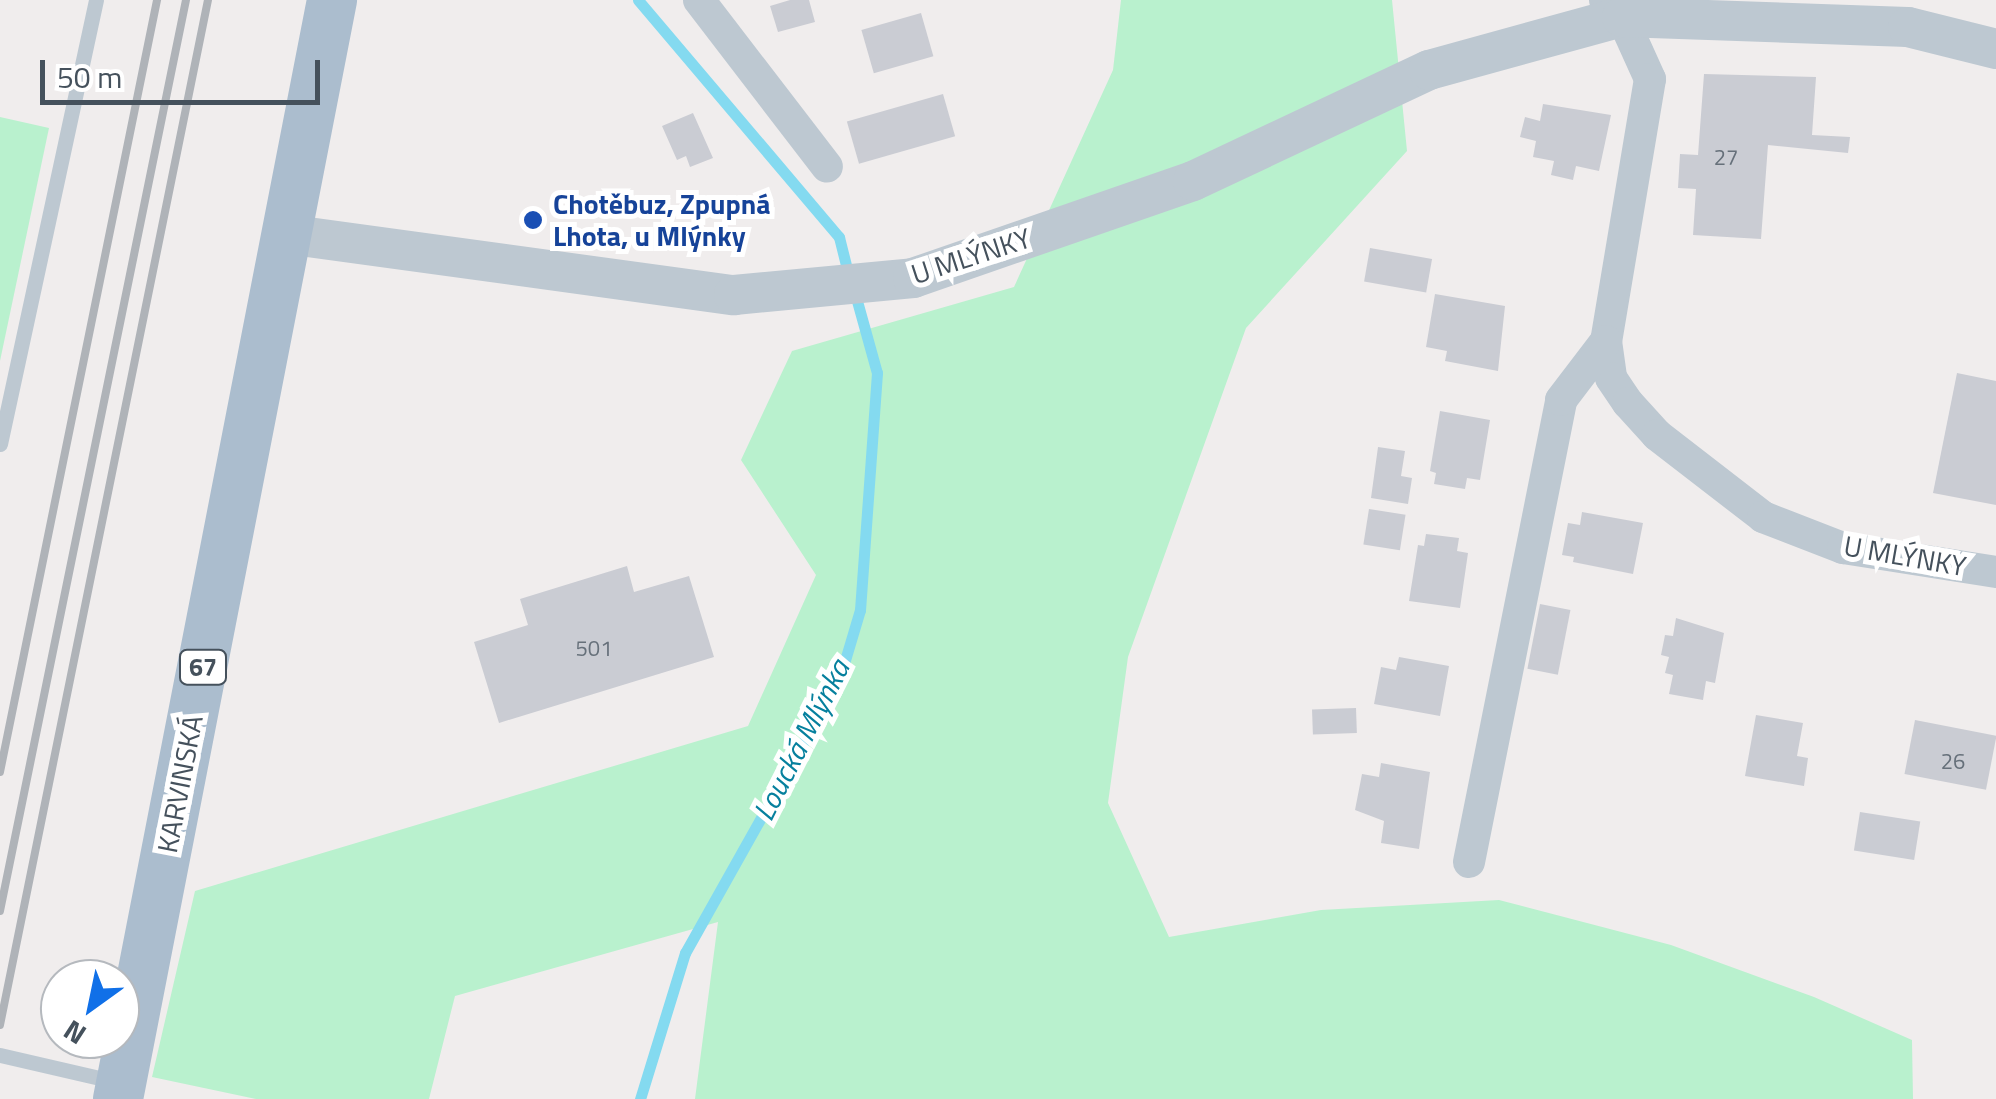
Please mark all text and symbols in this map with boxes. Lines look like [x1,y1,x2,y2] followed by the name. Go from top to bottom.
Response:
[45,40,325,102] scale bar
[57,54,122,100] text: 50 m
[1714,145,1738,171] house number: 27
[553,187,771,253] place label: Chotěbuz, Zpupná Lhota, u Mlýnky
[522,209,544,231] marker: Chotěbuz, Zpupná Lhota, u Mlýnky
[907,221,1035,291] street label: U MLÝNKY
[1841,529,1969,583] street label: U MLÝNKY
[576,636,612,662] house number: 501
[178,647,228,687] road number: 67
[745,654,857,826] water label: Loucká Mlýnka
[150,712,210,856] street label: KARVINSKÁ
[1941,749,1965,775] house number: 26
[40,959,140,1059] north arrow
[55,1010,94,1056] text: N

